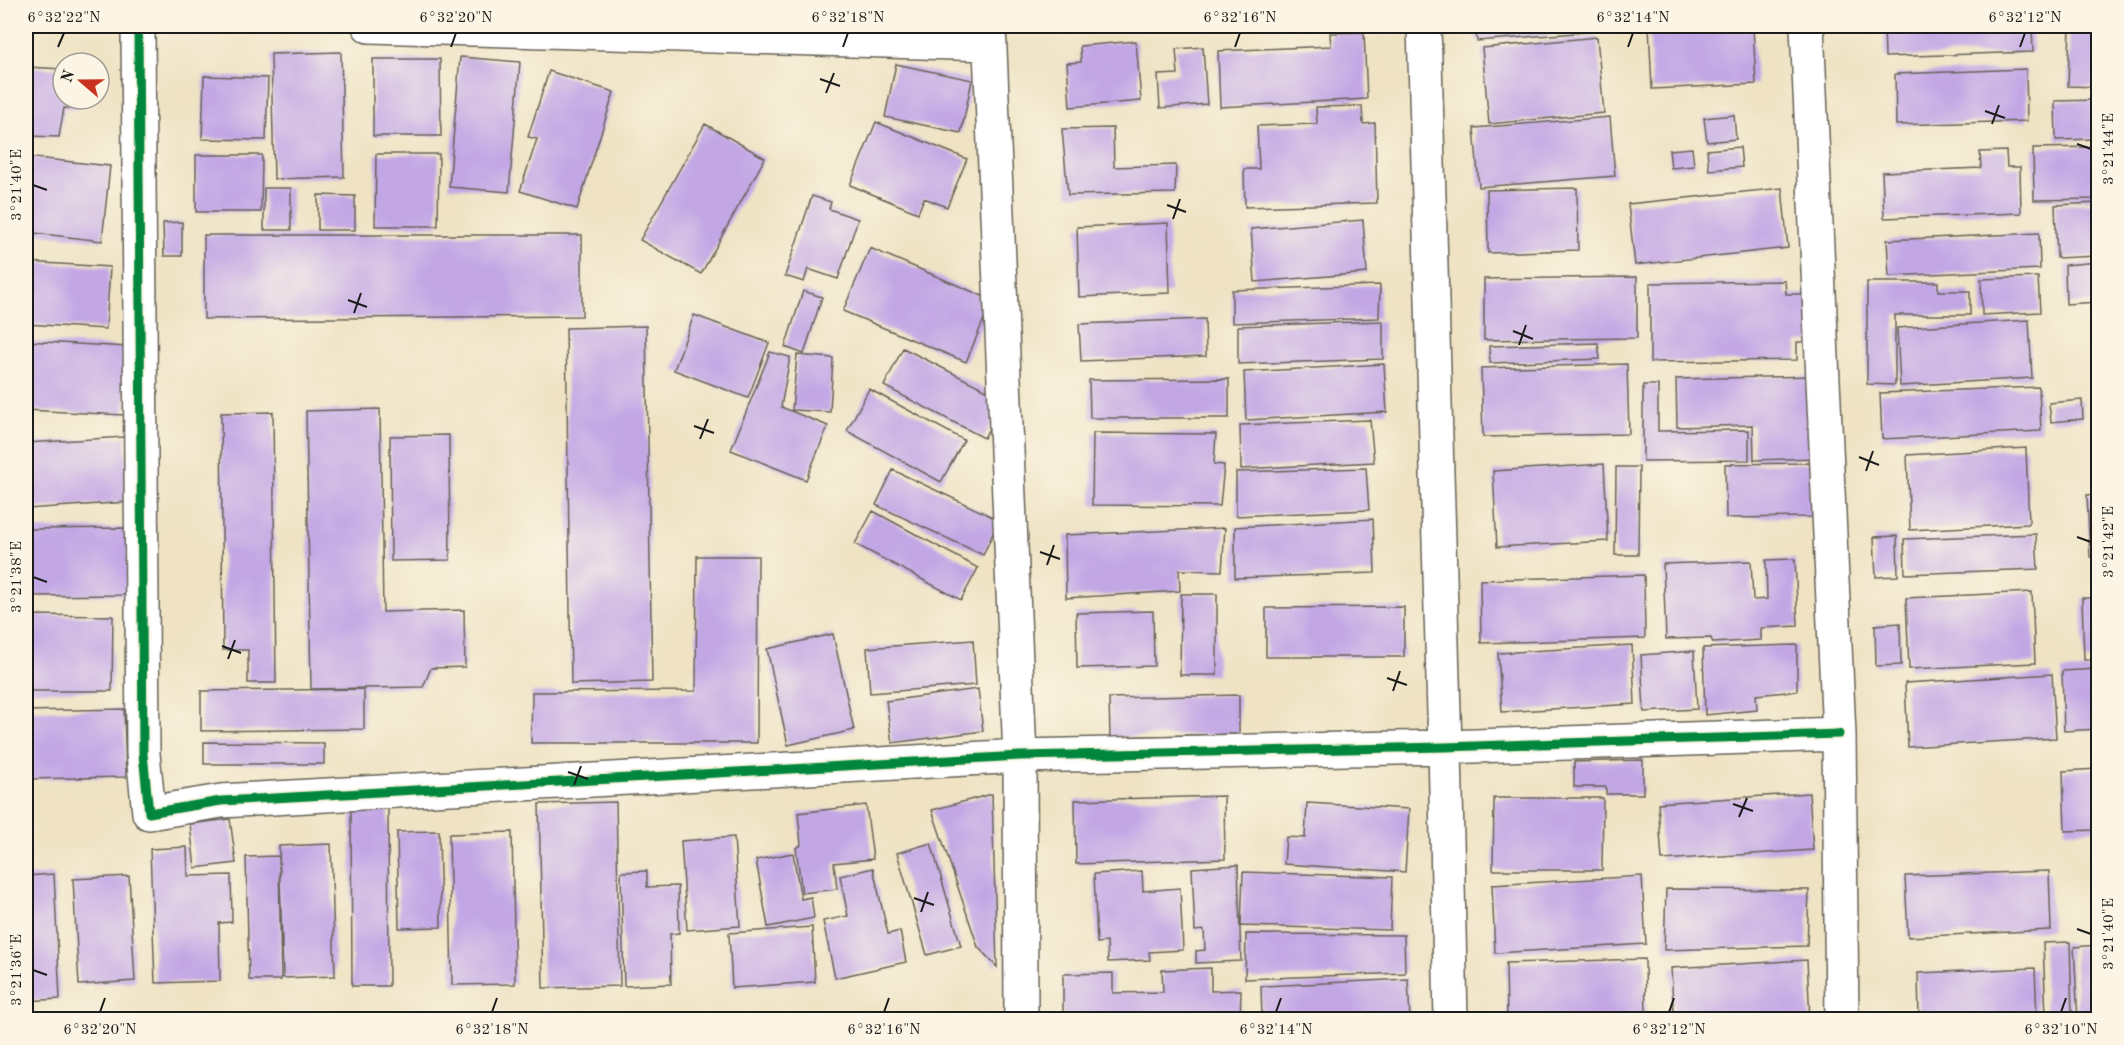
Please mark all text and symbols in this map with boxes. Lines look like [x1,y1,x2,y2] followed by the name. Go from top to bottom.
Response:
[27,11,101,26] text: 6°32'22"N
[419,11,493,26] text: 6°32'20"N
[811,11,885,26] text: 6°32'18"N
[1203,11,1277,26] text: 6°32'16"N
[1596,11,1670,26] text: 6°32'14"N
[1988,11,2062,26] text: 6°32'12"N
[51,51,111,111] north arrow
[59,67,79,85] text: N
[2102,113,2117,185] text: 3°21'44"E
[10,149,25,221] text: 3°21'40"E
[2102,506,2117,578] text: 3°21'42"E
[10,541,25,613] text: 3°21'38"E
[2102,898,2117,970] text: 3°21'40"E
[10,934,25,1006] text: 3°21'36"E
[63,1023,137,1038] text: 6°32'20"N
[455,1023,529,1038] text: 6°32'18"N
[847,1023,921,1038] text: 6°32'16"N
[1239,1023,1313,1038] text: 6°32'14"N
[1632,1023,1706,1038] text: 6°32'12"N
[2024,1023,2098,1038] text: 6°32'10"N

